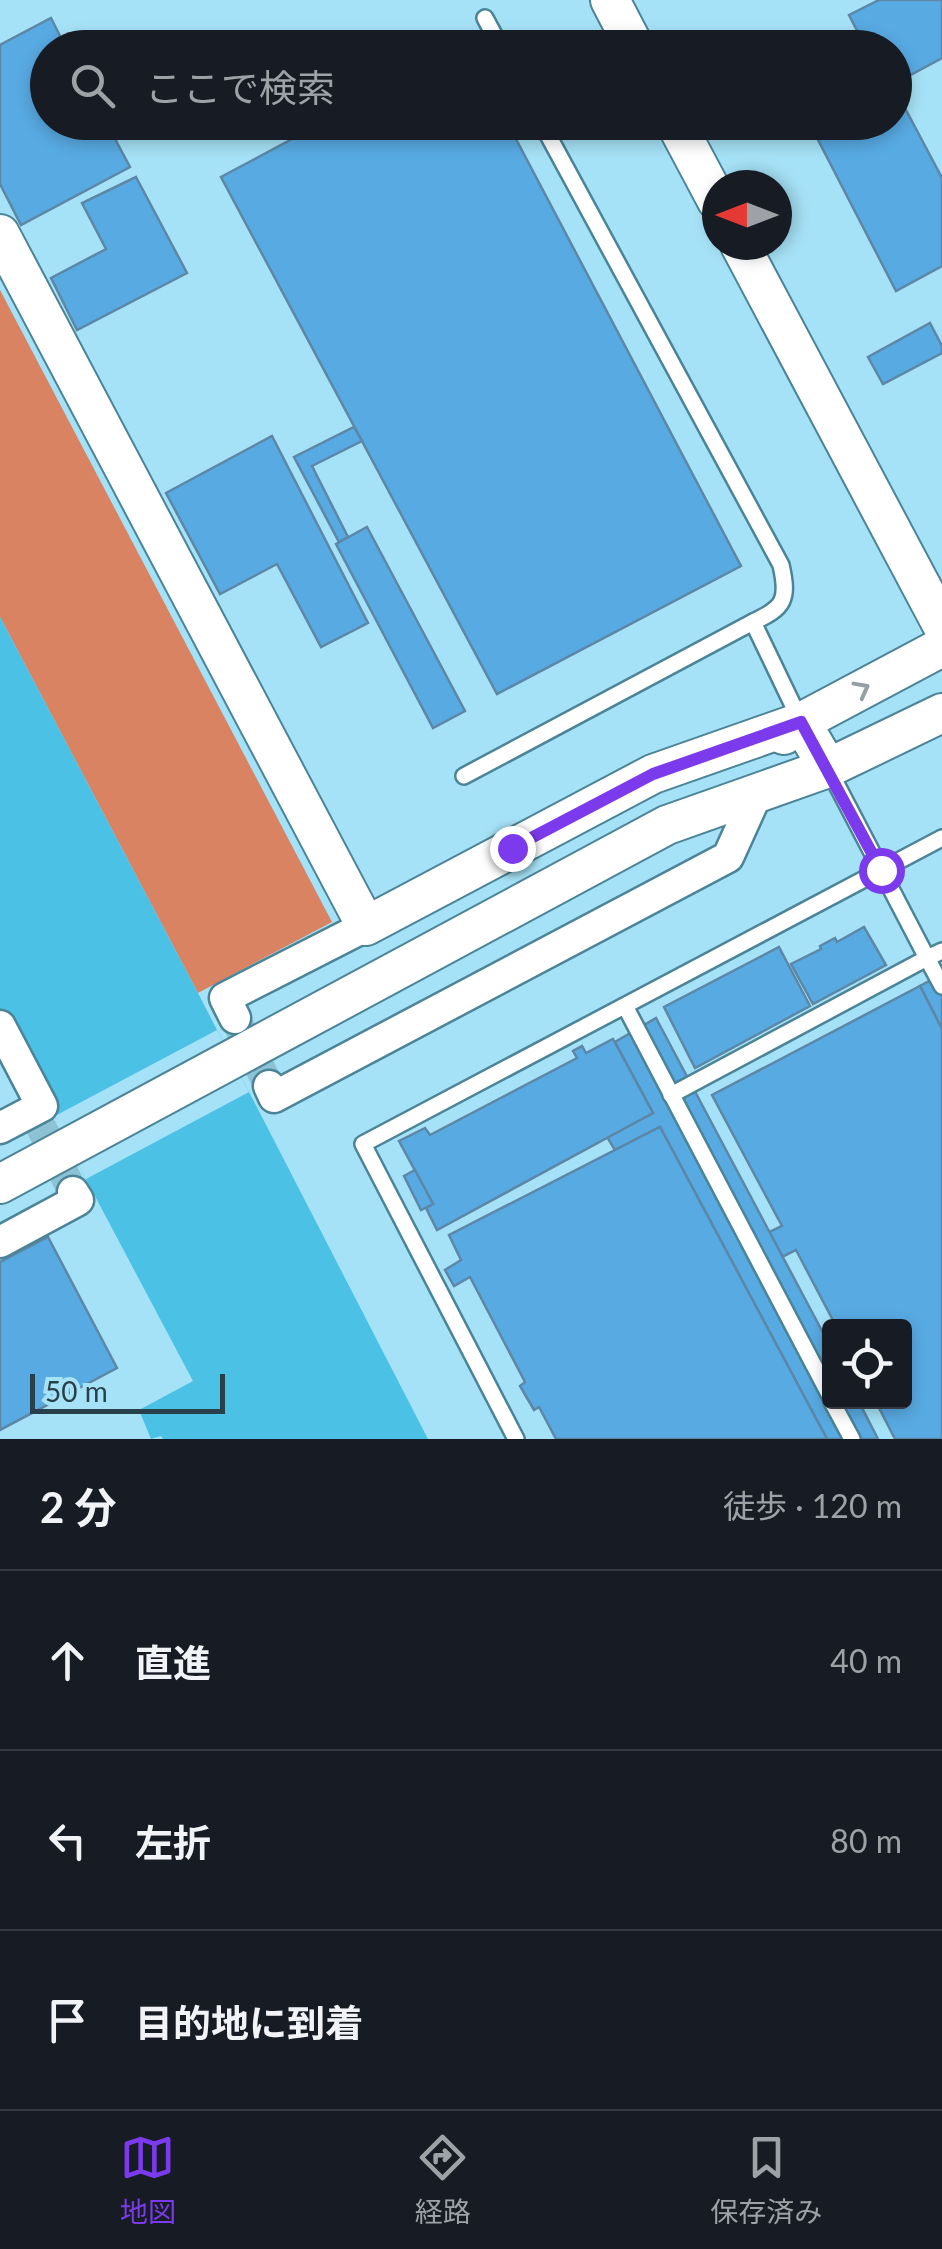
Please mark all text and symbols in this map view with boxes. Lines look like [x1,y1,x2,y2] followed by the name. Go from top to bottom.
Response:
[30,30,912,140] search box
[65,58,120,113] icon: search
[145,64,335,110] text: ここで検索
[702,170,792,260] north arrow
[851,682,869,702] one-way arrow
[490,826,536,872] route end
[859,848,905,894] route start
[822,1319,912,1409] map controls
[822,1319,912,1409] button: locate
[30,1369,225,1414] scale bar
[45,1374,108,1408] text: 50 m
[40,1482,117,1532] text: 2 分
[723,1486,902,1525] text: 徒歩 · 120 m
[40,1633,95,1688] icon: ahead
[135,1639,211,1685] text: 直進
[830,1641,902,1680] text: 40 m
[40,1813,95,1868] icon: left
[135,1819,211,1865] text: 左折
[830,1821,902,1860] text: 80 m
[40,1993,95,2048] icon: arrive
[135,1999,363,2045] text: 目的地に到着
[120,2130,176,2230] tab: 地図
[415,2130,471,2230] tab: 経路
[710,2130,822,2230] tab: 保存済み

